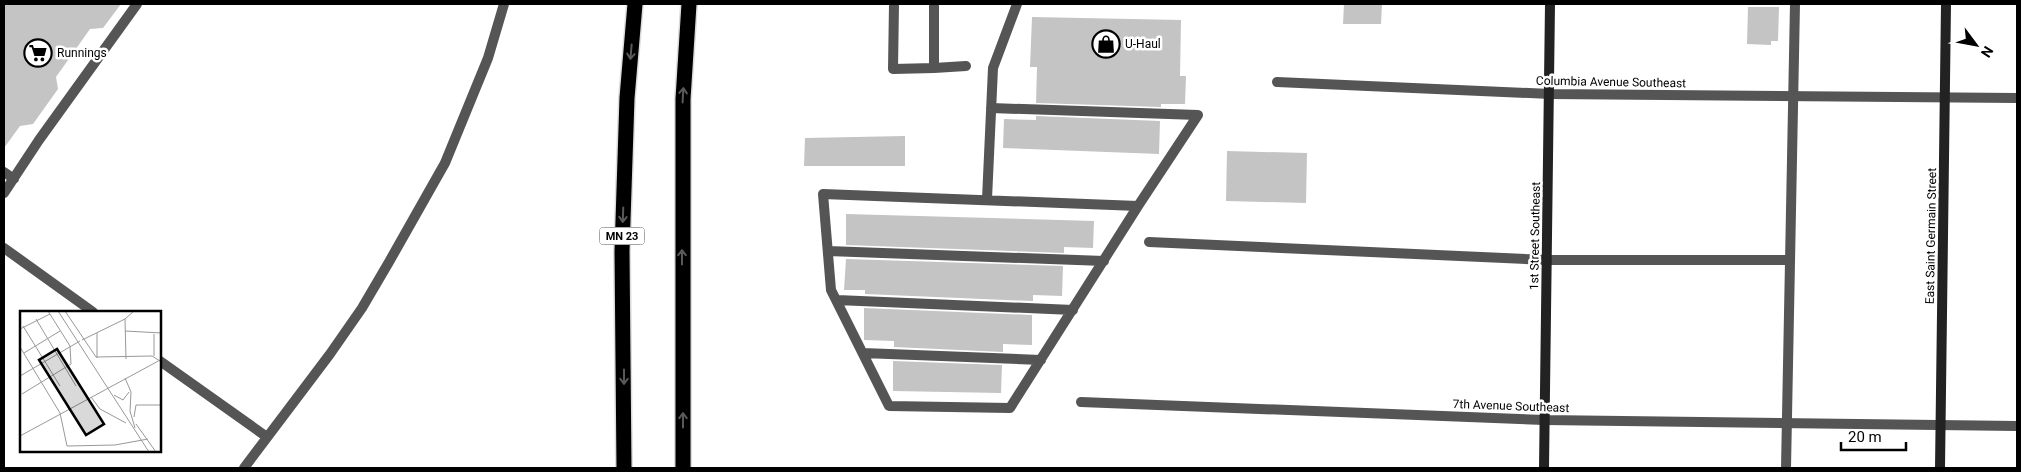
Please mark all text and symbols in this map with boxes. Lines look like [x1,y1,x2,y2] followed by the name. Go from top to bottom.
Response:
[1951,20,2001,70] north arrow
[1091,29,1121,59] shop icon: U-Haul
[1125,37,1161,51] place label: U-Haul
[23,38,53,68] supermarket icon: Runnings
[1978,43,1996,60] text: N
[626,44,635,60] one-way arrow
[57,46,107,60] place label: Runnings
[1536,74,1686,90] street label: Columbia Avenue Southeast
[679,87,688,103] one-way arrow
[1923,168,1939,304] street label: East Saint Germain Street
[1527,182,1543,290] street label: 1st Street Southeast
[618,206,628,222] one-way arrow
[600,228,644,245] road number: MN 23
[677,249,687,266] one-way arrow
[20,311,161,452] inset map
[619,368,629,385] one-way arrow
[1452,397,1570,415] street label: 7th Avenue Southeast
[678,412,688,428] one-way arrow
[1841,420,1906,452] scale bar
[1848,428,1882,446] text: 20 m

